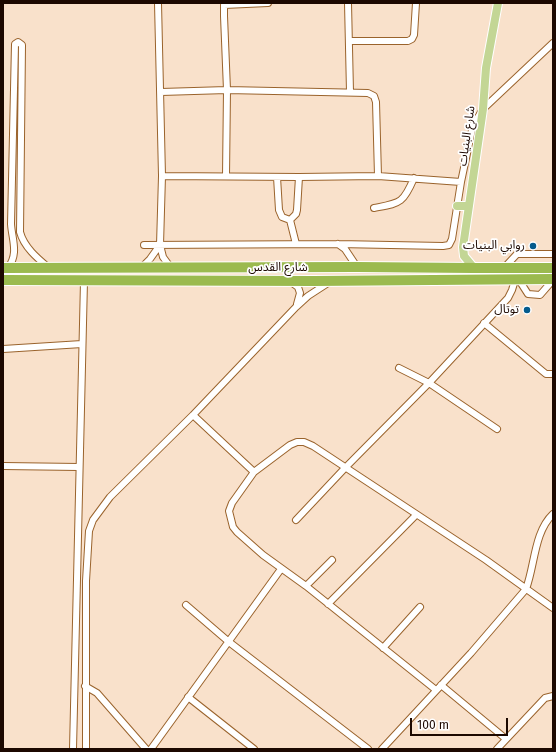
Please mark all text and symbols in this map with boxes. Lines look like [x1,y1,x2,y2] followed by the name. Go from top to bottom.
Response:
[456,105,478,167] street label: شارع البنيات
[463,239,525,253] place label: روابي البنيات
[528,241,538,251] marker: روابي البنيات
[248,261,308,275] street label: شارع القدس
[494,303,519,317] place label: توتال
[522,305,532,315] marker: توتال
[412,710,510,736] scale bar
[417,718,449,732] text: 100 m

